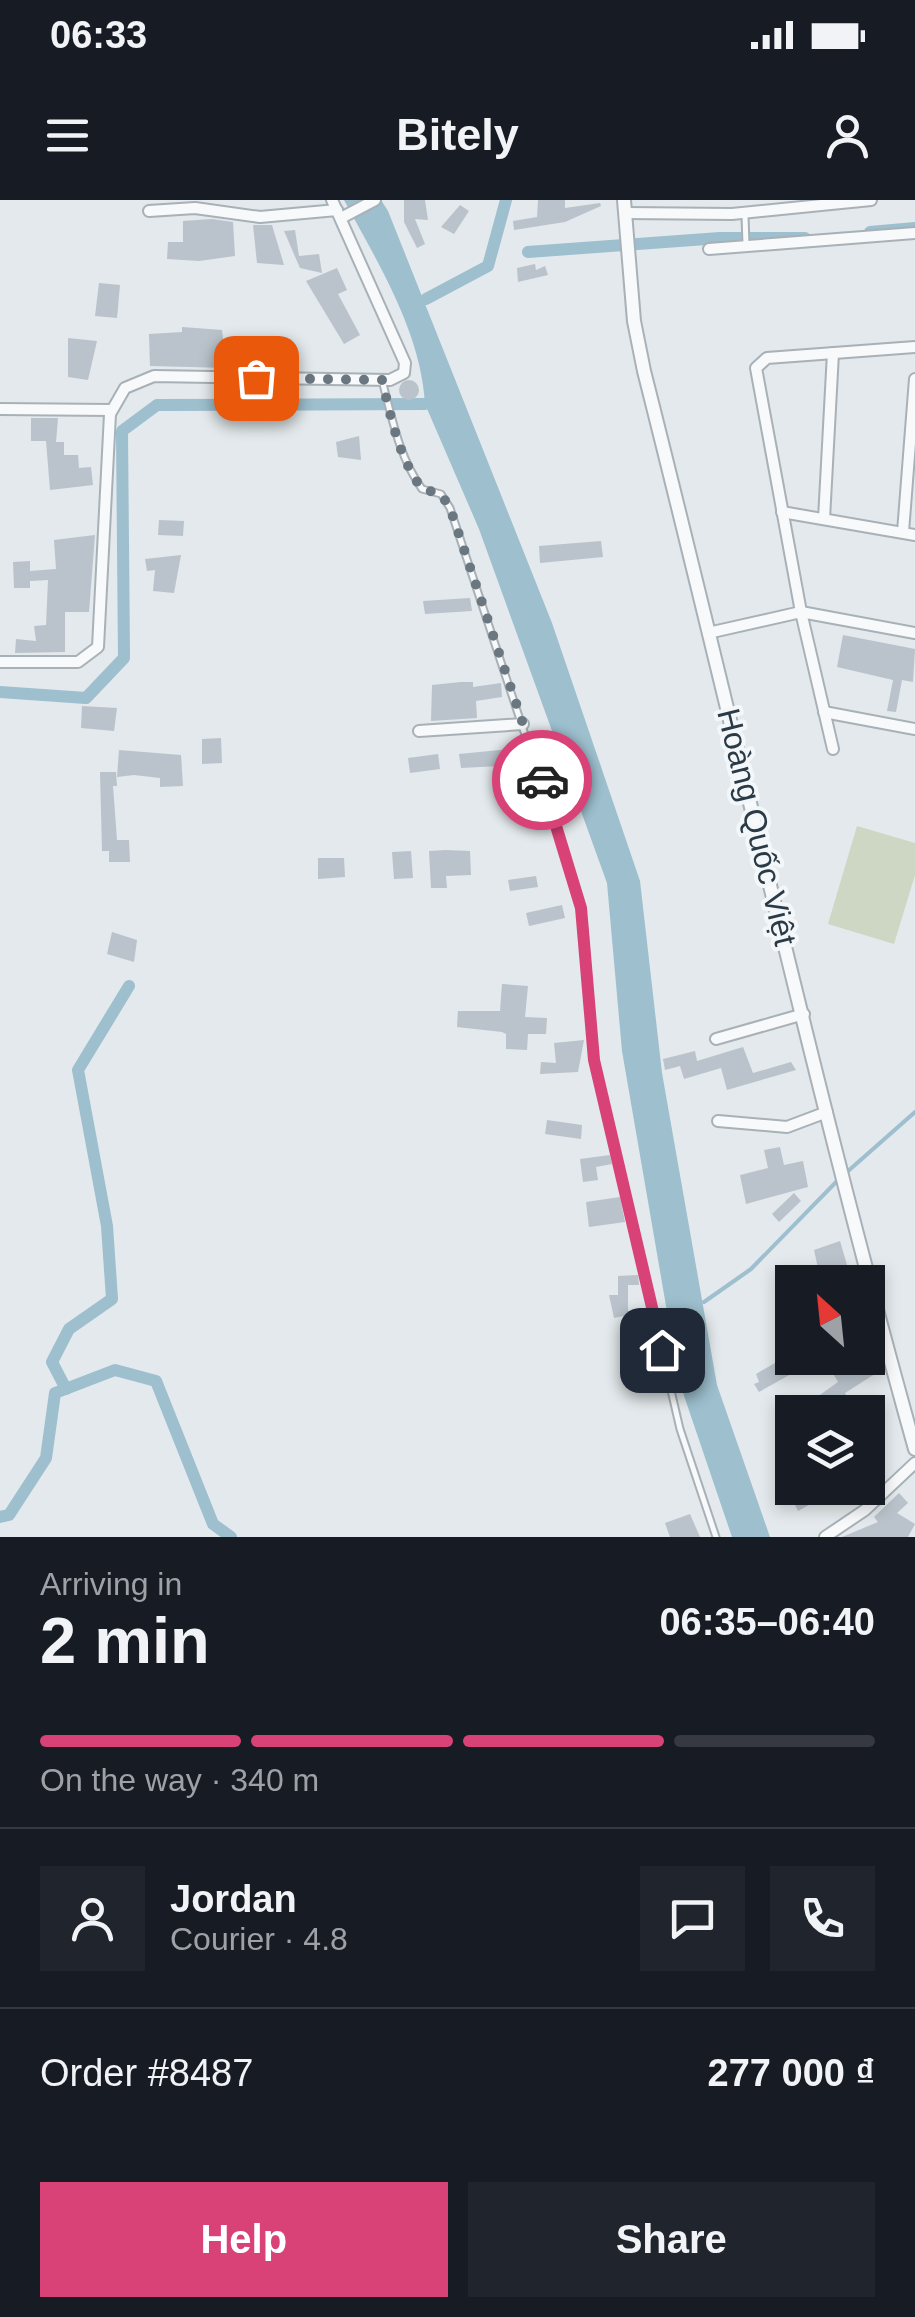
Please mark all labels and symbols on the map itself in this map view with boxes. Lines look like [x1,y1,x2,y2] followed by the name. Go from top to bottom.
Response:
[214,336,299,421] pin
[710,705,804,949] street label: Hoàng Quốc Việt
[492,730,592,830] courier
[775,1265,885,1375] north arrow
[620,1308,705,1393] pin

